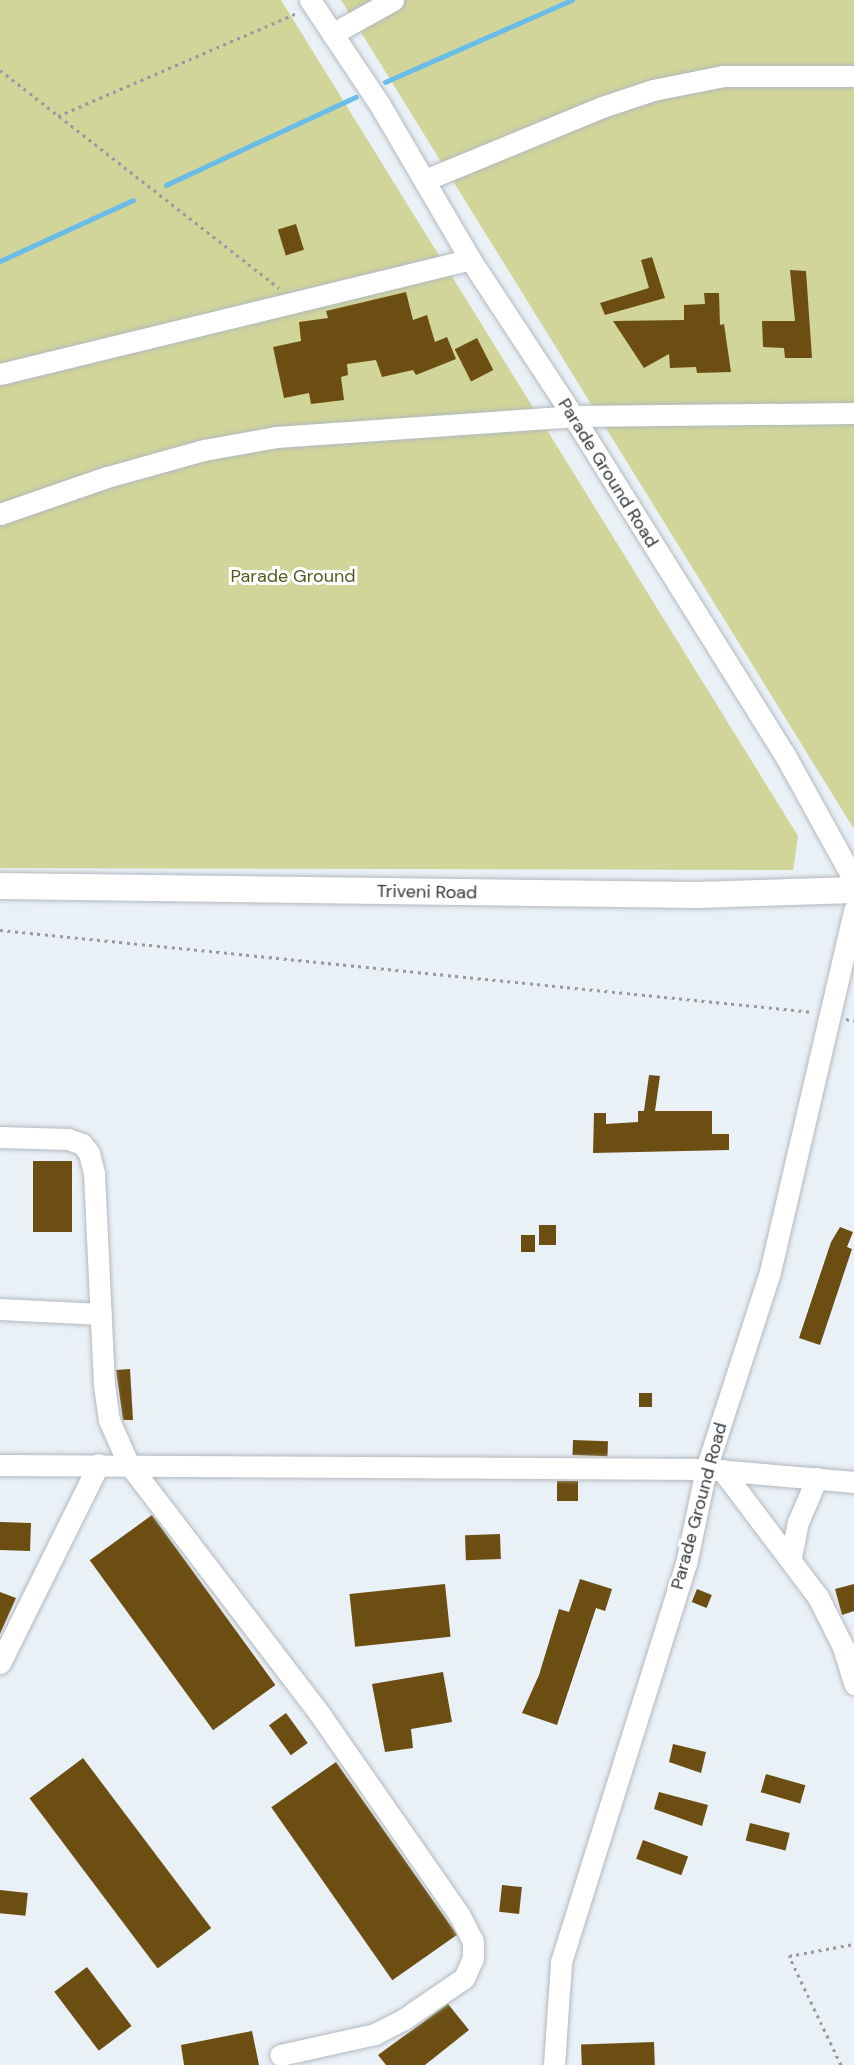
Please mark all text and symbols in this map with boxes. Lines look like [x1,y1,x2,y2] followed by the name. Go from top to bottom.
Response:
[553,394,663,552] street label: Parade Ground Road
[230,565,356,587] park label: Parade Ground
[376,880,478,904] street label: Triveni Road
[666,1420,732,1592] street label: Parade Ground Road

